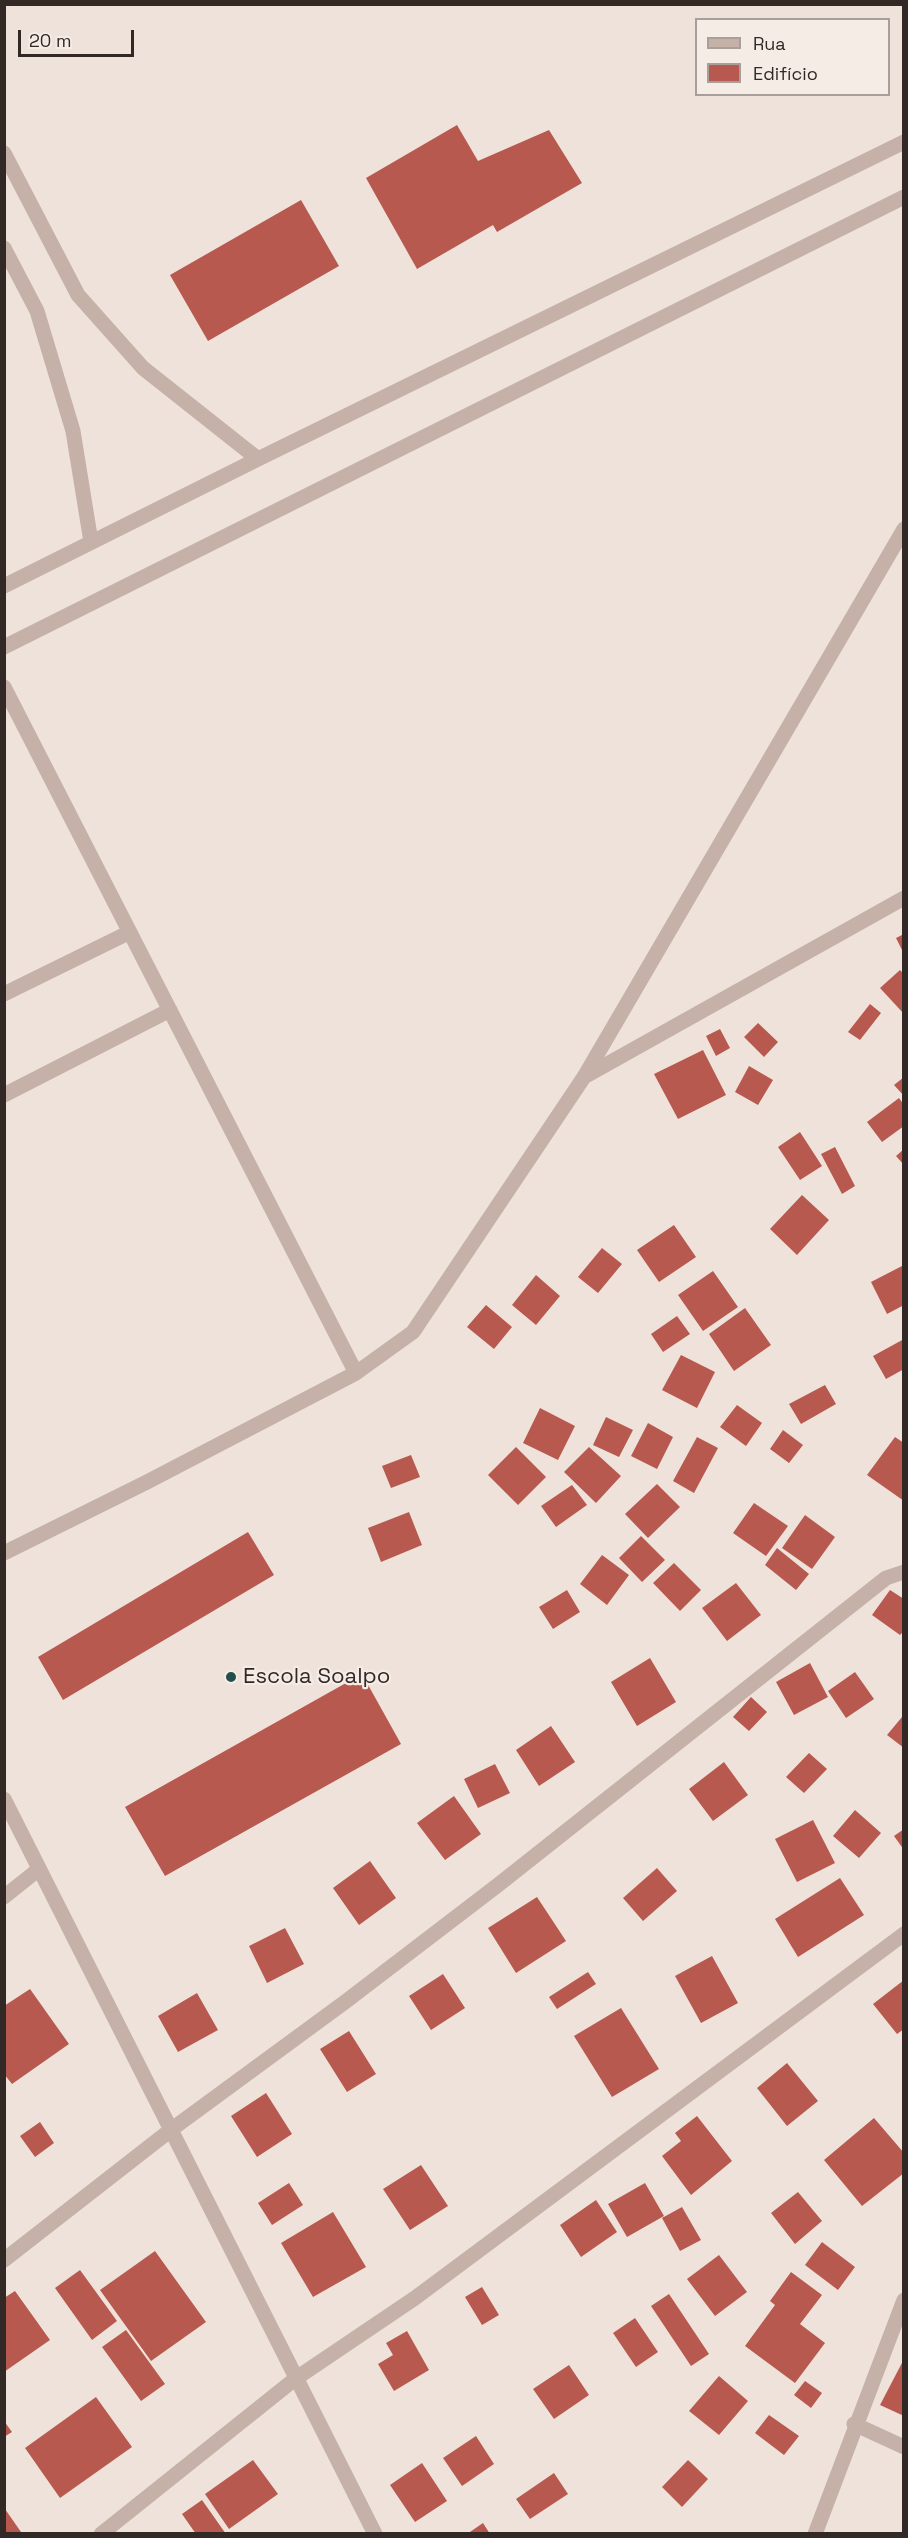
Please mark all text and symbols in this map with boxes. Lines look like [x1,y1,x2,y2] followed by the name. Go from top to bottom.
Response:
[21,18,136,56] scale bar
[695,18,890,96] legend
[29,29,72,52] text: 20 m
[753,32,786,55] text: Rua
[753,62,818,85] text: Edifício
[243,1664,390,1690] place label: Escola Soalpo
[224,1670,238,1684] marker: Escola Soalpo

